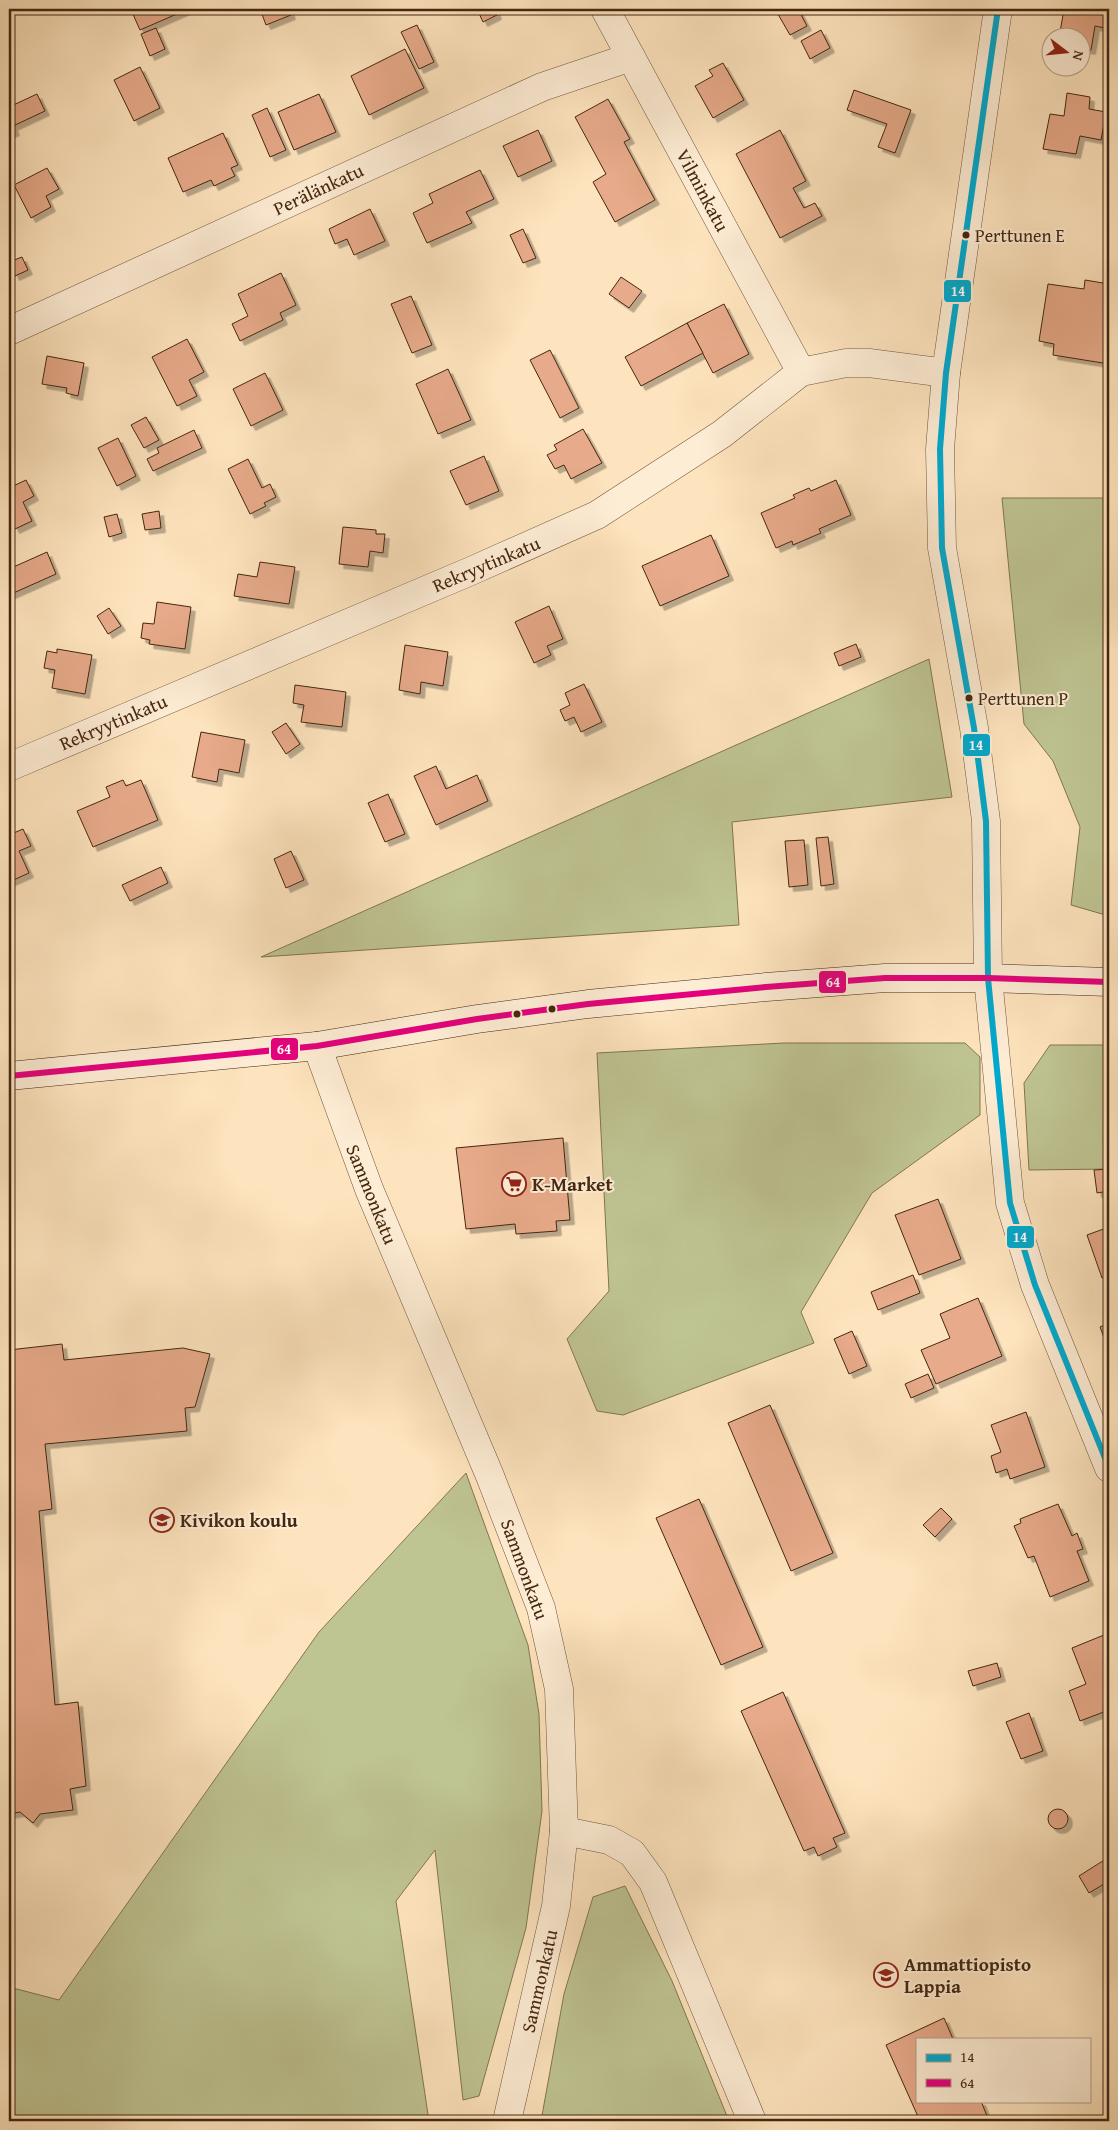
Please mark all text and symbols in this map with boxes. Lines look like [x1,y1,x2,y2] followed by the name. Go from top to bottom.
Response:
[1040,28,1090,78] north arrow
[1067,48,1089,63] text: N
[669,144,737,237] street label: Vilminkatu
[268,156,368,222] street label: Perälänkatu
[975,222,1065,249] place label: Perttunen E
[961,230,971,240] marker: Perttunen E
[943,279,972,303] line badge: 14
[951,281,965,301] text: 14
[428,528,545,599] street label: Rekryytinkatu
[978,685,1068,712] place label: Perttunen P
[55,686,172,757] street label: Rekryytinkatu
[964,693,974,703] marker: Perttunen P
[962,733,991,757] line badge: 14
[969,735,983,755] text: 14
[818,970,847,994] line badge: 64
[826,972,840,992] text: 64
[547,1004,557,1014] unlabelled marker
[512,1009,522,1019] unlabelled marker
[270,1037,299,1061] line badge: 64
[277,1039,291,1059] text: 64
[339,1140,405,1249] street label: Sammonkatu
[532,1170,613,1198] place label: K-Market
[501,1171,527,1197] supermarket icon: K-Market
[1006,1225,1035,1249] line badge: 14
[1013,1227,1027,1247] text: 14
[180,1506,298,1534] place label: Kivikon koulu
[149,1507,175,1533] school or university icon: Kivikon koulu
[494,1515,556,1624] street label: Sammonkatu
[514,1926,565,2035] street label: Sammonkatu
[904,1950,1031,2000] place label: Ammattiopisto Lappia
[873,1962,899,1988] school or university icon: Ammattiopisto Lappia
[916,2038,1090,2102] legend
[960,2046,974,2067] text: 14
[960,2072,974,2093] text: 64

